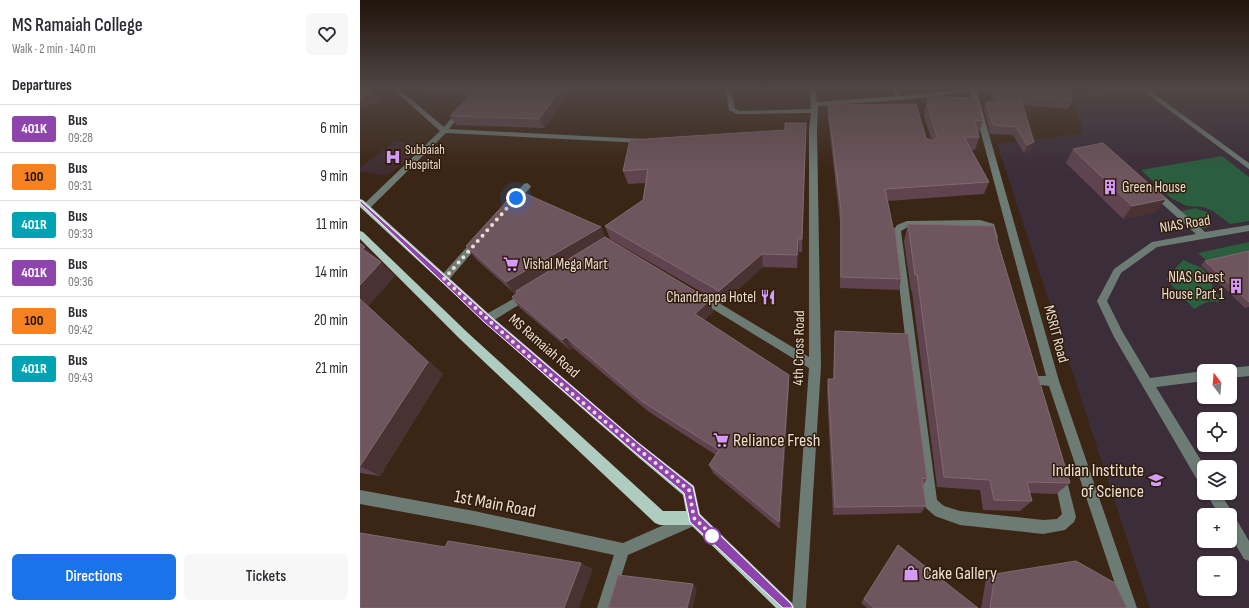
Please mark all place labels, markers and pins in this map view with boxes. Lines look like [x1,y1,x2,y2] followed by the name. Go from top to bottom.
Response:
[405,142,445,173] place label: Subbaiah Hospital
[384,148,402,166] hospital icon: Subbaiah Hospital
[1101,178,1119,196] building icon: Green House
[1122,178,1186,197] place label: Green House
[502,255,520,273] supermarket icon: Vishal Mega Mart
[523,255,608,274] place label: Vishal Mega Mart
[1161,268,1225,304] place label: NIAS Guest House Part 1
[1227,277,1245,295] building icon: NIAS Guest House Part 1
[666,288,756,307] place label: Chandrappa Hotel
[759,288,777,306] restaurant icon: Chandrappa Hotel
[733,430,820,451] place label: Reliance Fresh
[712,431,730,449] supermarket icon: Reliance Fresh
[1052,460,1144,502] place label: Indian Institute of Science
[1147,471,1165,489] school or university icon: Indian Institute of Science
[703,527,721,545] unlabelled marker
[923,563,997,584] place label: Cake Gallery
[902,564,920,582] shop icon: Cake Gallery

